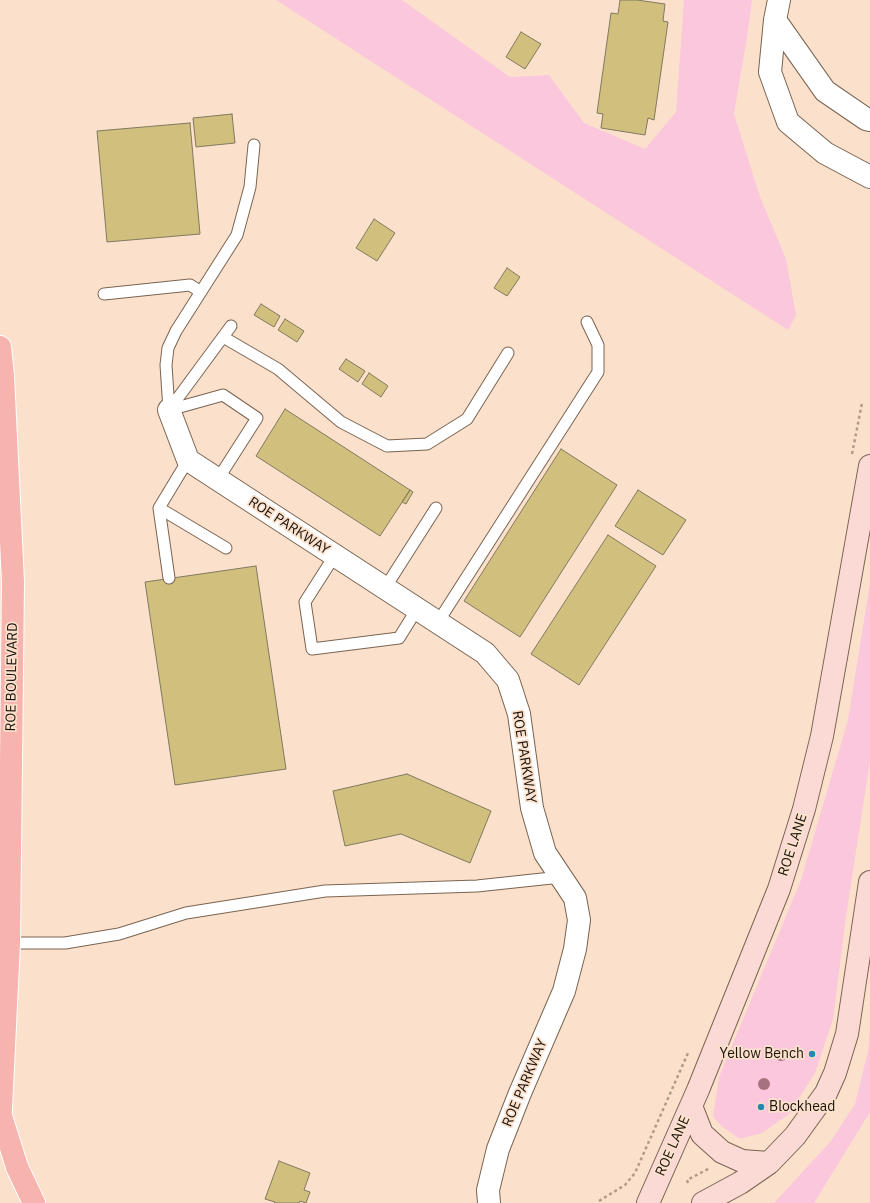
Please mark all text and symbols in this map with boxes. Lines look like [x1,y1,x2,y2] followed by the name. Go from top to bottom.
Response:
[245,493,333,559] street label: ROE PARKWAY
[3,622,21,732] street label: ROE BOULEVARD
[508,709,540,805] street label: ROE PARKWAY
[775,812,811,878] street label: ROE LANE
[499,1037,551,1129] street label: ROE PARKWAY
[720,1046,804,1062] place label: Yellow Bench
[807,1049,817,1059] marker: Yellow Bench
[769,1099,835,1115] place label: Blockhead
[756,1102,766,1112] marker: Blockhead
[652,1113,694,1179] street label: ROE LANE

